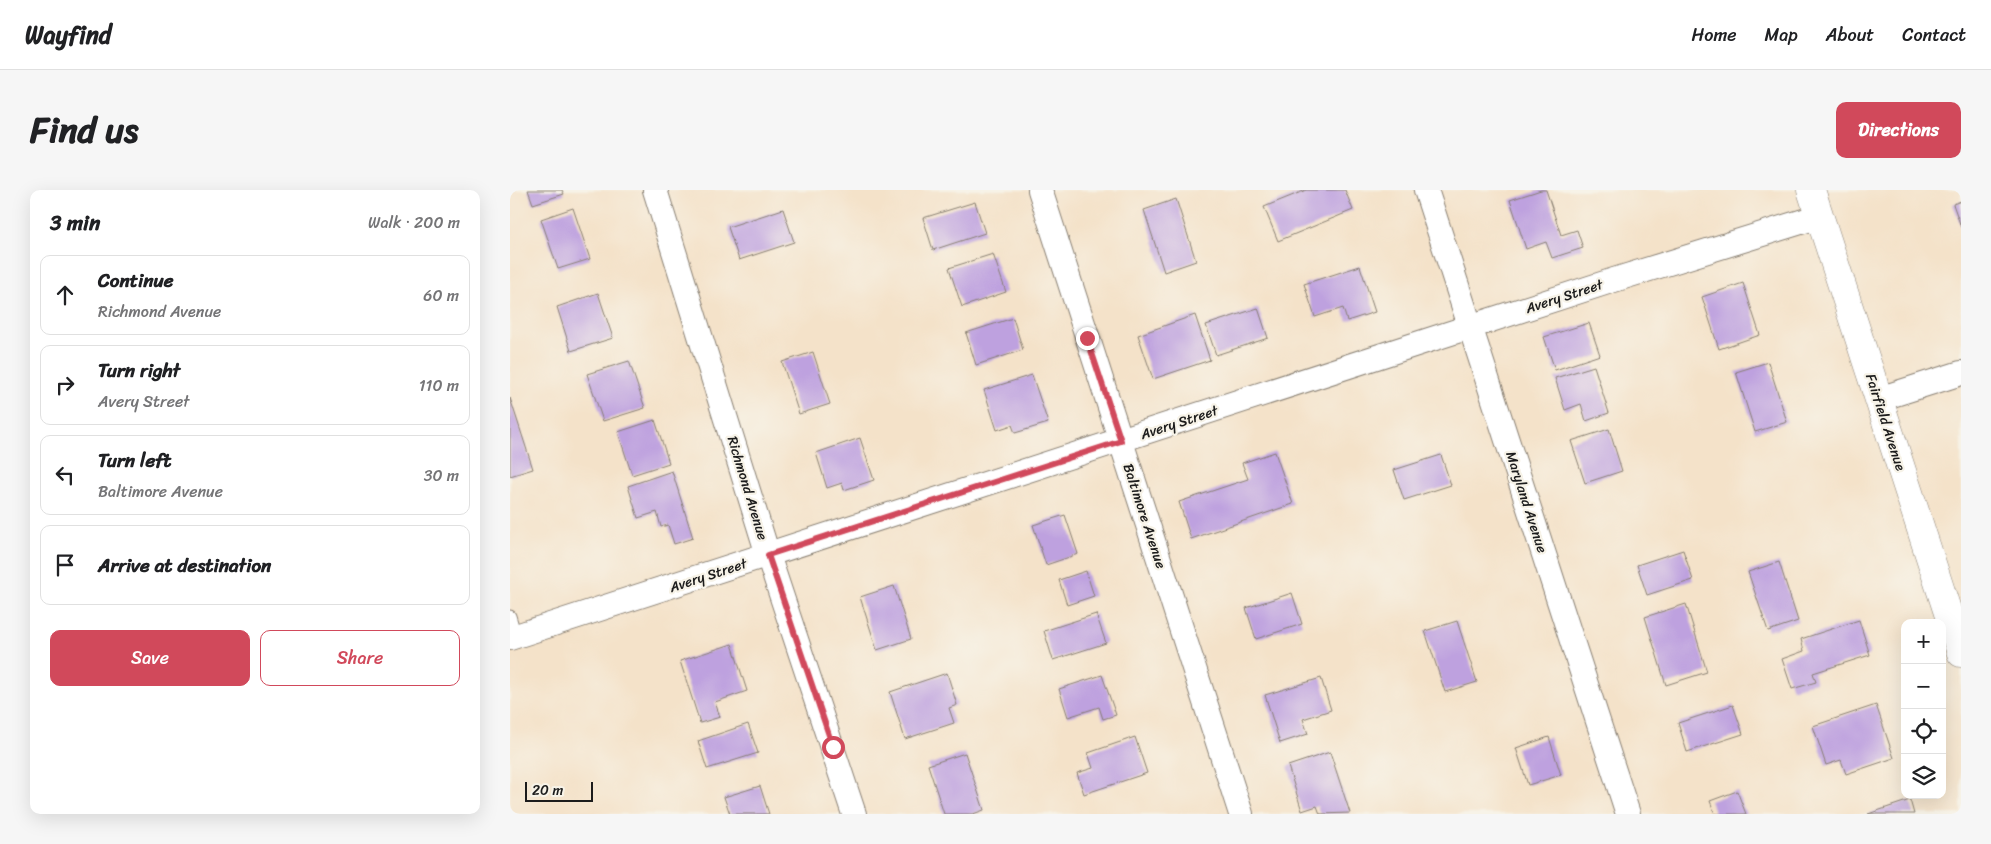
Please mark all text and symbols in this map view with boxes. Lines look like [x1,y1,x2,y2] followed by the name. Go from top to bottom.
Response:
[25,14,111,56] text: Wayfind
[1692,19,1737,51] text: Home
[1765,19,1798,51] text: Map
[1826,19,1874,51] text: About
[1902,19,1966,51] text: Contact
[30,99,138,161] text: Find us
[1836,102,1961,158] button: Directions
[50,204,100,242] text: 3 min
[368,208,460,237] text: Walk · 200 m
[98,264,174,297] text: Continue
[1521,272,1607,321] street label: Avery Street
[51,281,79,309] icon: ahead
[423,281,459,310] text: 60 m
[98,297,221,326] text: Richmond Avenue
[1076,327,1099,350] route end
[98,354,180,387] text: Turn right
[1858,370,1913,474] street label: Fairfield Avenue
[51,371,79,399] icon: right
[419,371,459,400] text: 110 m
[98,387,190,416] text: Avery Street
[1136,398,1222,447] street label: Avery Street
[720,433,775,543] street label: Richmond Avenue
[98,444,171,477] text: Turn left
[1498,448,1555,556] street label: Maryland Avenue
[1116,460,1173,572] street label: Baltimore Avenue
[51,461,79,489] icon: left
[424,461,459,490] text: 30 m
[98,477,223,506] text: Baltimore Avenue
[98,549,271,582] text: Arrive at destination
[51,551,79,579] icon: arrive
[665,551,751,600] street label: Avery Street
[1901,619,1946,799] map controls
[1901,619,1946,664] button: +
[50,630,250,686] button: Save
[260,630,460,686] button: Share
[1901,664,1946,709] button: −
[1901,709,1946,754] button: locate
[822,736,845,759] route start
[1901,754,1946,799] button: layers
[532,778,563,803] text: 20 m
[525,779,592,802] scale bar

